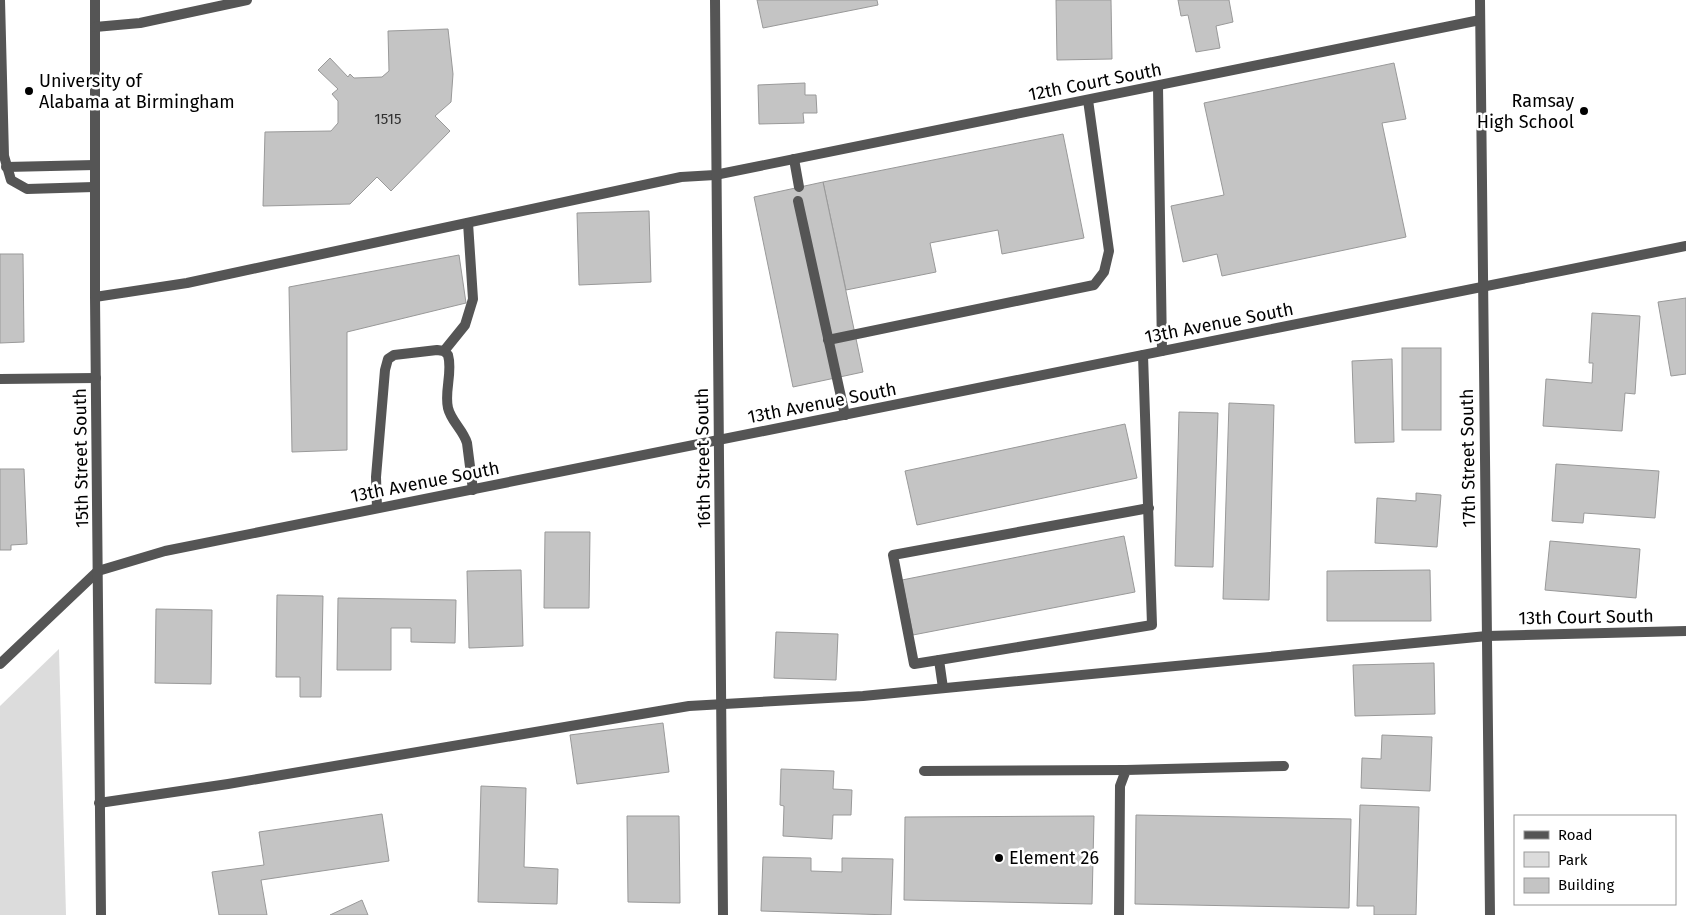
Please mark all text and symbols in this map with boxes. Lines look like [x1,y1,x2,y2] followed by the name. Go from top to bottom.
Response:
[1026,58,1164,106] street label: 12th Court South
[39,70,235,113] place label: University of Alabama at Birmingham
[23,85,35,97] marker: University of Alabama at Birmingham
[1477,90,1574,133] place label: Ramsay High School
[1578,105,1590,117] marker: Ramsay High School
[374,110,402,128] house number: 1515
[1143,298,1295,348] street label: 13th Avenue South
[746,378,898,428] street label: 13th Avenue South
[691,387,715,529] street label: 16th Street South
[69,388,93,528] street label: 15th Street South
[1456,388,1480,528] street label: 17th Street South
[349,457,501,507] street label: 13th Avenue South
[1518,605,1654,629] street label: 13th Court South
[1514,815,1676,905] legend
[1558,826,1593,844] text: Road
[1009,847,1099,869] place label: Element 26
[1558,851,1588,869] text: Park
[993,852,1005,864] marker: Element 26
[1558,876,1614,894] text: Building

